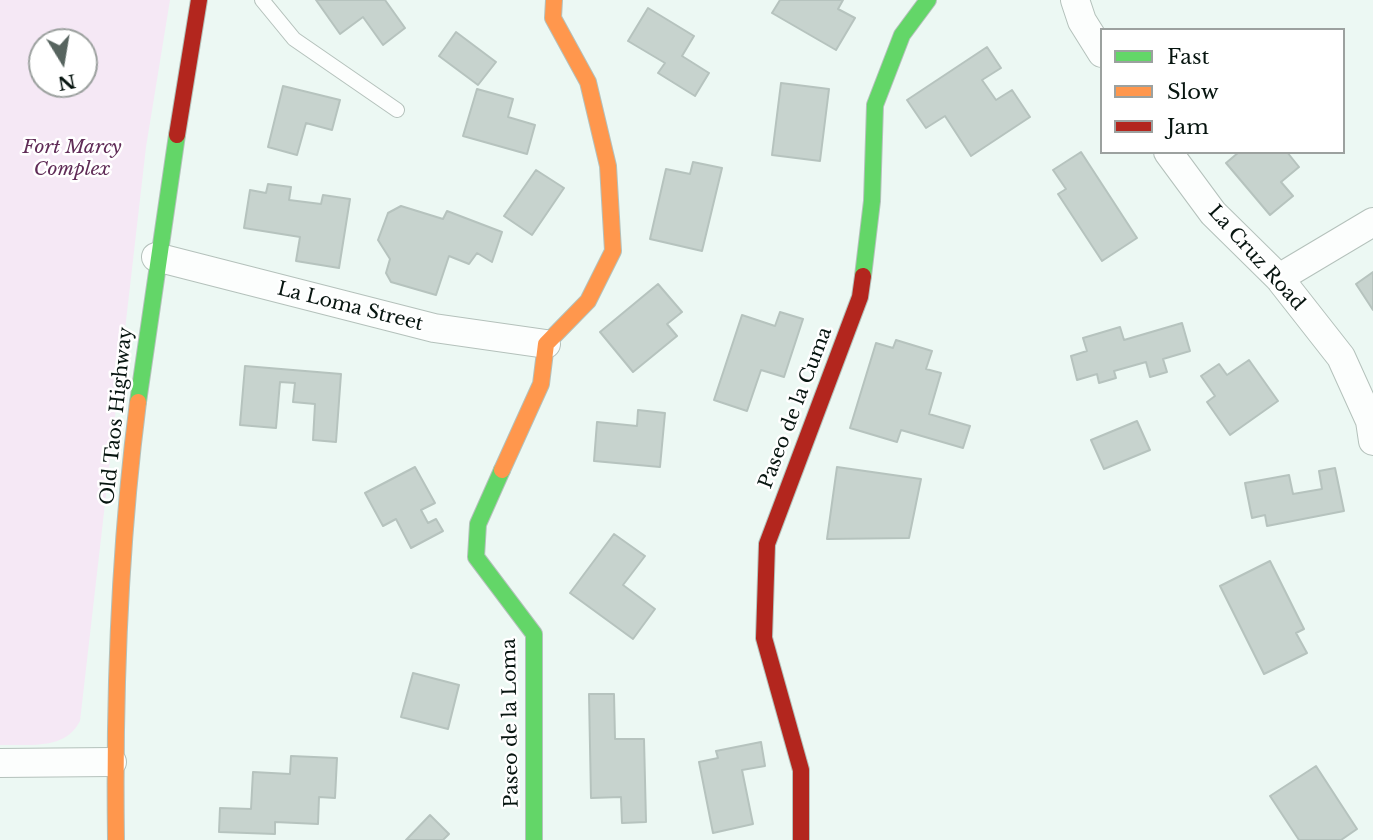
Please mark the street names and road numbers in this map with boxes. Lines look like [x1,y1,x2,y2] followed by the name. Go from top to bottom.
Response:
[1203,201,1309,315] street label: La Cruz Road
[275,278,425,336] street label: La Loma Street
[755,324,837,492] street label: Paseo de la Cuma
[96,326,138,506] street label: Old Taos Highway
[498,638,524,808] street label: Paseo de la Loma

